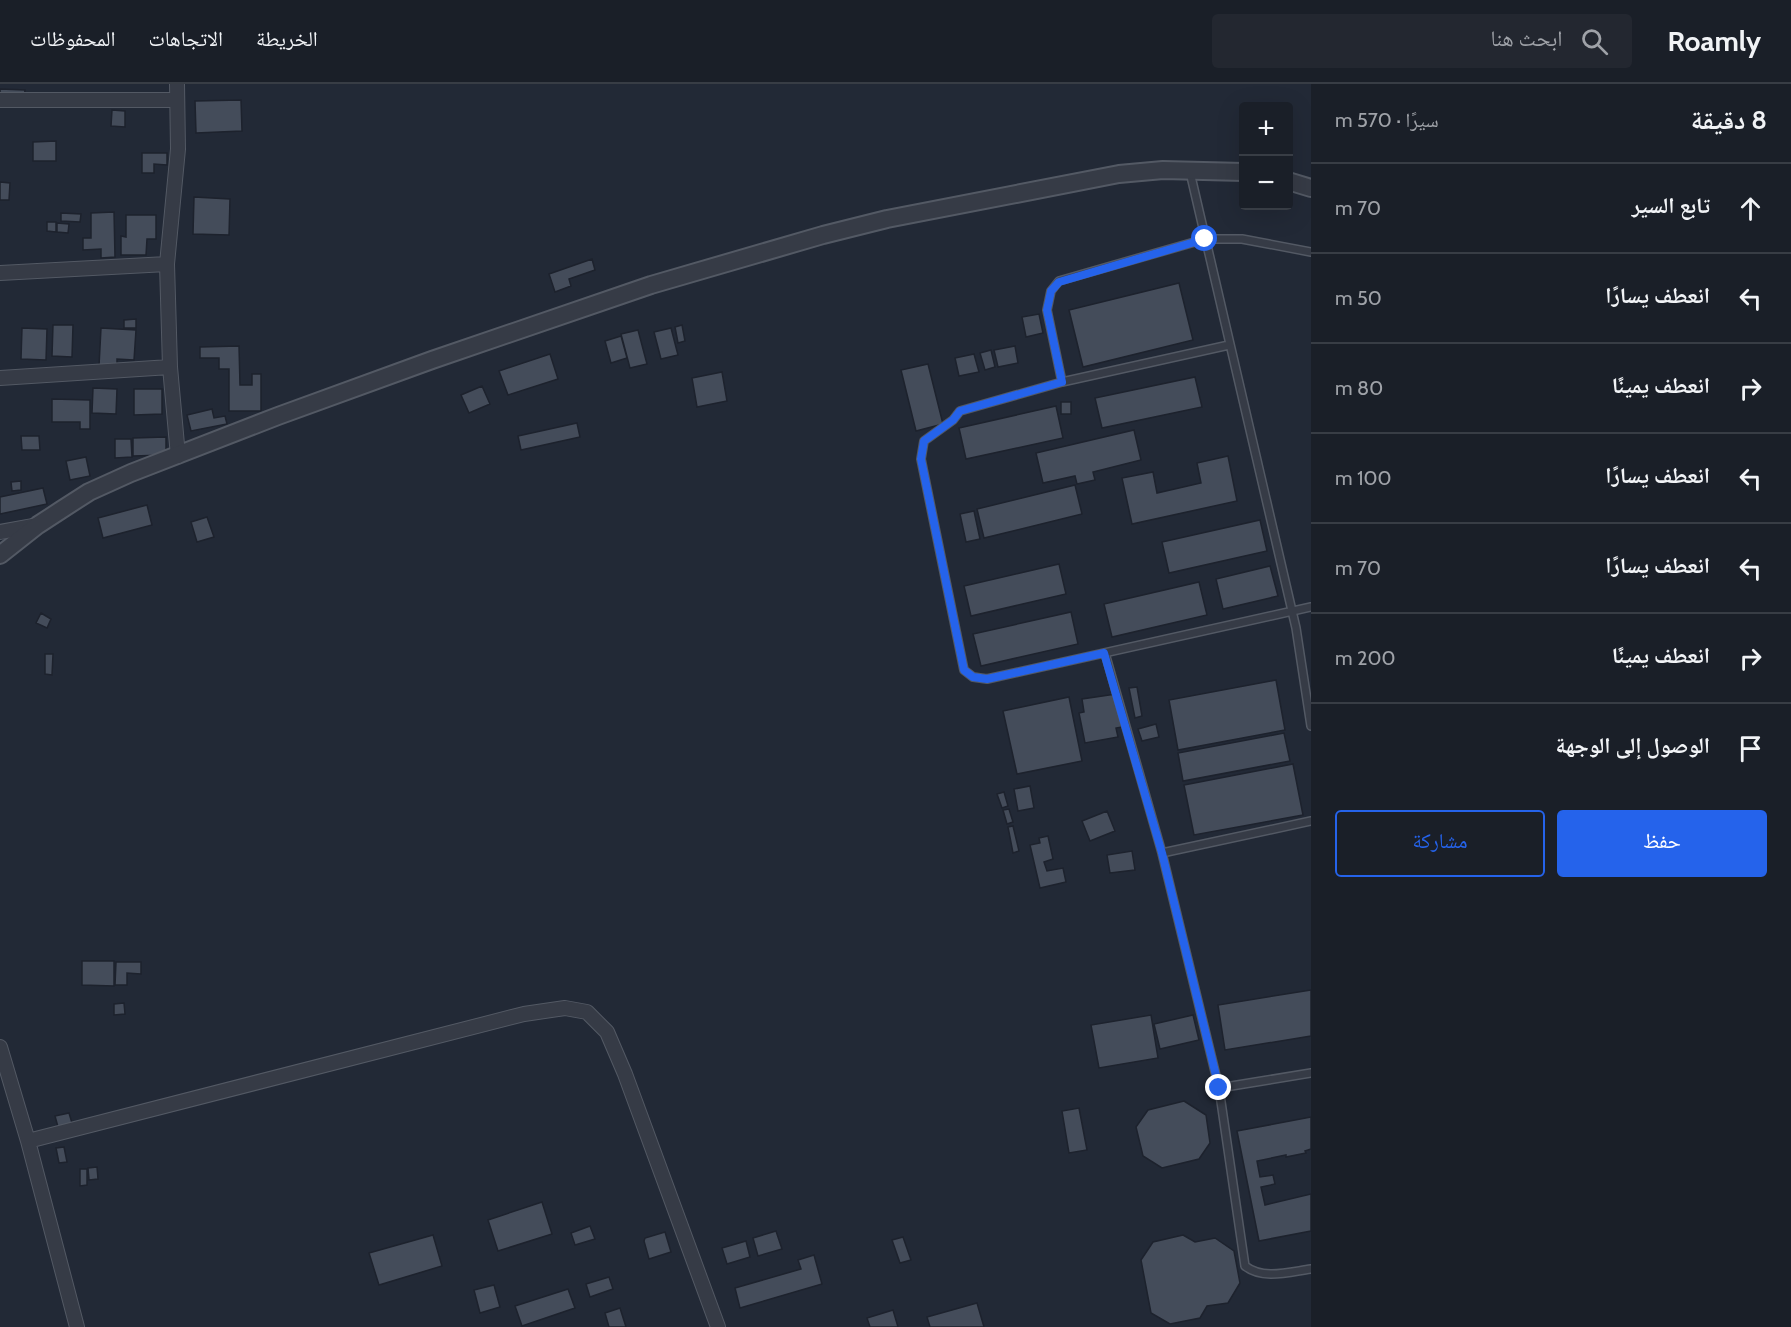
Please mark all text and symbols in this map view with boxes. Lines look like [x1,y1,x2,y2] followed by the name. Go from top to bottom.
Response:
[1212,14,1632,68] search box
[1668,24,1761,58] text: Roamly
[1490,25,1563,52] text: ابحث هنا
[1578,25,1611,58] icon: search
[30,26,115,51] text: المحفوظات
[148,26,223,51] text: الاتجاهات
[256,26,318,51] text: الخريطة
[1239,102,1293,210] map controls
[1239,102,1293,156] button: +
[1691,104,1767,136] text: 8 دقيقة
[1335,108,1439,132] text: سيرًا · 570 m
[1239,156,1293,210] button: −
[1632,192,1710,219] text: تابع السير
[1734,192,1767,225] icon: ahead
[1335,196,1381,220] text: 70 m
[1191,225,1217,251] route start
[1605,282,1710,309] text: انعطف يسارًا
[1734,282,1767,315] icon: left
[1335,286,1382,310] text: 50 m
[1612,372,1710,399] text: انعطف يمينًا
[1734,372,1767,405] icon: right
[1335,376,1383,400] text: 80 m
[1605,462,1710,489] text: انعطف يسارًا
[1734,462,1767,495] icon: left
[1335,466,1392,490] text: 100 m
[1605,552,1710,579] text: انعطف يسارًا
[1734,552,1767,585] icon: left
[1335,556,1381,580] text: 70 m
[1612,642,1710,669] text: انعطف يمينًا
[1734,642,1767,675] icon: right
[1335,646,1395,670] text: 200 m
[1555,732,1710,759] text: الوصول إلى الوجهة
[1734,732,1767,765] icon: arrive
[1335,810,1545,877] button: مشاركة
[1557,810,1767,877] button: حفظ
[1205,1074,1231,1100] route end

